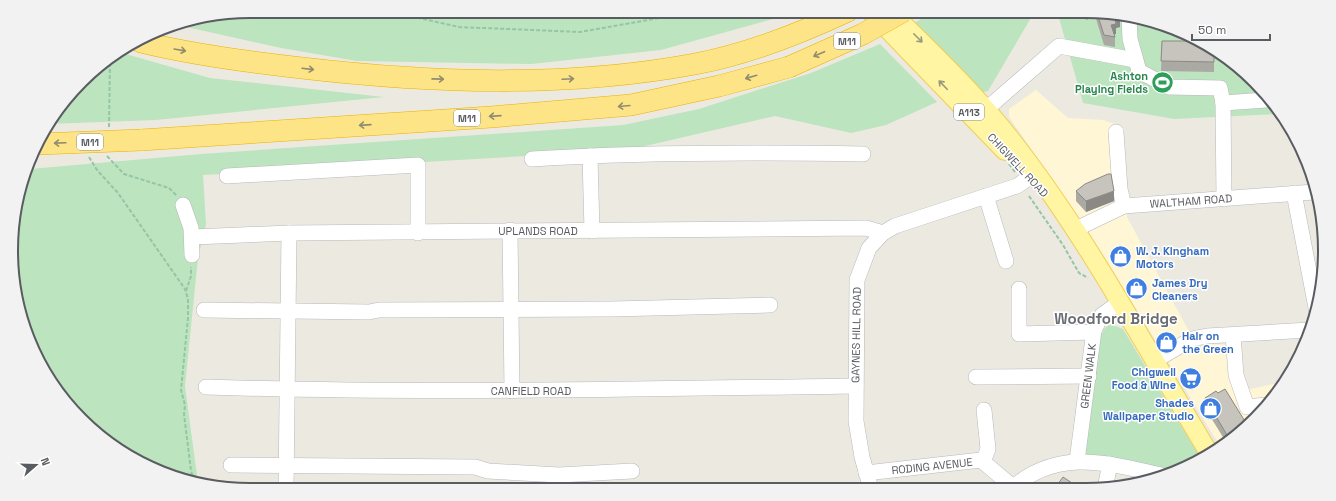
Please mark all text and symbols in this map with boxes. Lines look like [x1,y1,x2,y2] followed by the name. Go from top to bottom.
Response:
[1192,16,1270,42] scale bar
[1198,22,1226,38] text: 50 m
[834,33,860,49] road number: M11
[913,34,923,43] one-way arrow
[173,46,186,54] one-way arrow
[814,51,826,58] one-way arrow
[301,65,314,73] one-way arrow
[1075,69,1148,96] place label: Ashton Playing Fields
[1150,69,1176,95] sports icon: Ashton Playing Fields
[745,74,758,81] one-way arrow
[431,75,444,83] one-way arrow
[561,75,574,82] one-way arrow
[938,80,948,90] one-way arrow
[618,102,631,110] one-way arrow
[954,104,984,120] road number: A113
[454,110,480,126] road number: M11
[489,113,502,120] one-way arrow
[359,121,372,128] one-way arrow
[985,130,1051,200] street label: CHIGWELL ROAD
[77,134,103,150] road number: M11
[54,139,67,147] one-way arrow
[1149,191,1233,211] street label: WALTHAM ROAD
[498,224,578,238] street label: UPLANDS ROAD
[1108,244,1134,270] shop icon: W. J. Kingham Motors
[1136,244,1209,271] place label: W. J. Kingham Motors
[1124,276,1150,302] shop icon: James Dry Cleaners
[1152,276,1207,303] place label: James Dry Cleaners
[848,287,864,383] street label: GAYNES HILL ROAD
[1054,309,1178,328] district label: Woodford Bridge
[1153,329,1179,355] shop icon: Hair on the Green
[1182,329,1234,356] place label: Hair on the Green
[1077,342,1099,409] street label: GREEN WALK
[1112,365,1176,392] place label: Chigwell Food & Wine
[1178,365,1204,391] supermarket icon: Chigwell Food & Wine
[491,384,571,398] street label: CANFIELD ROAD
[1103,396,1194,423] place label: Shades Wallpaper Studio
[1197,396,1223,422] shop icon: Shades Wallpaper Studio
[16,445,56,485] north arrow
[891,455,973,477] street label: RODING AVENUE
[38,456,53,467] text: N

